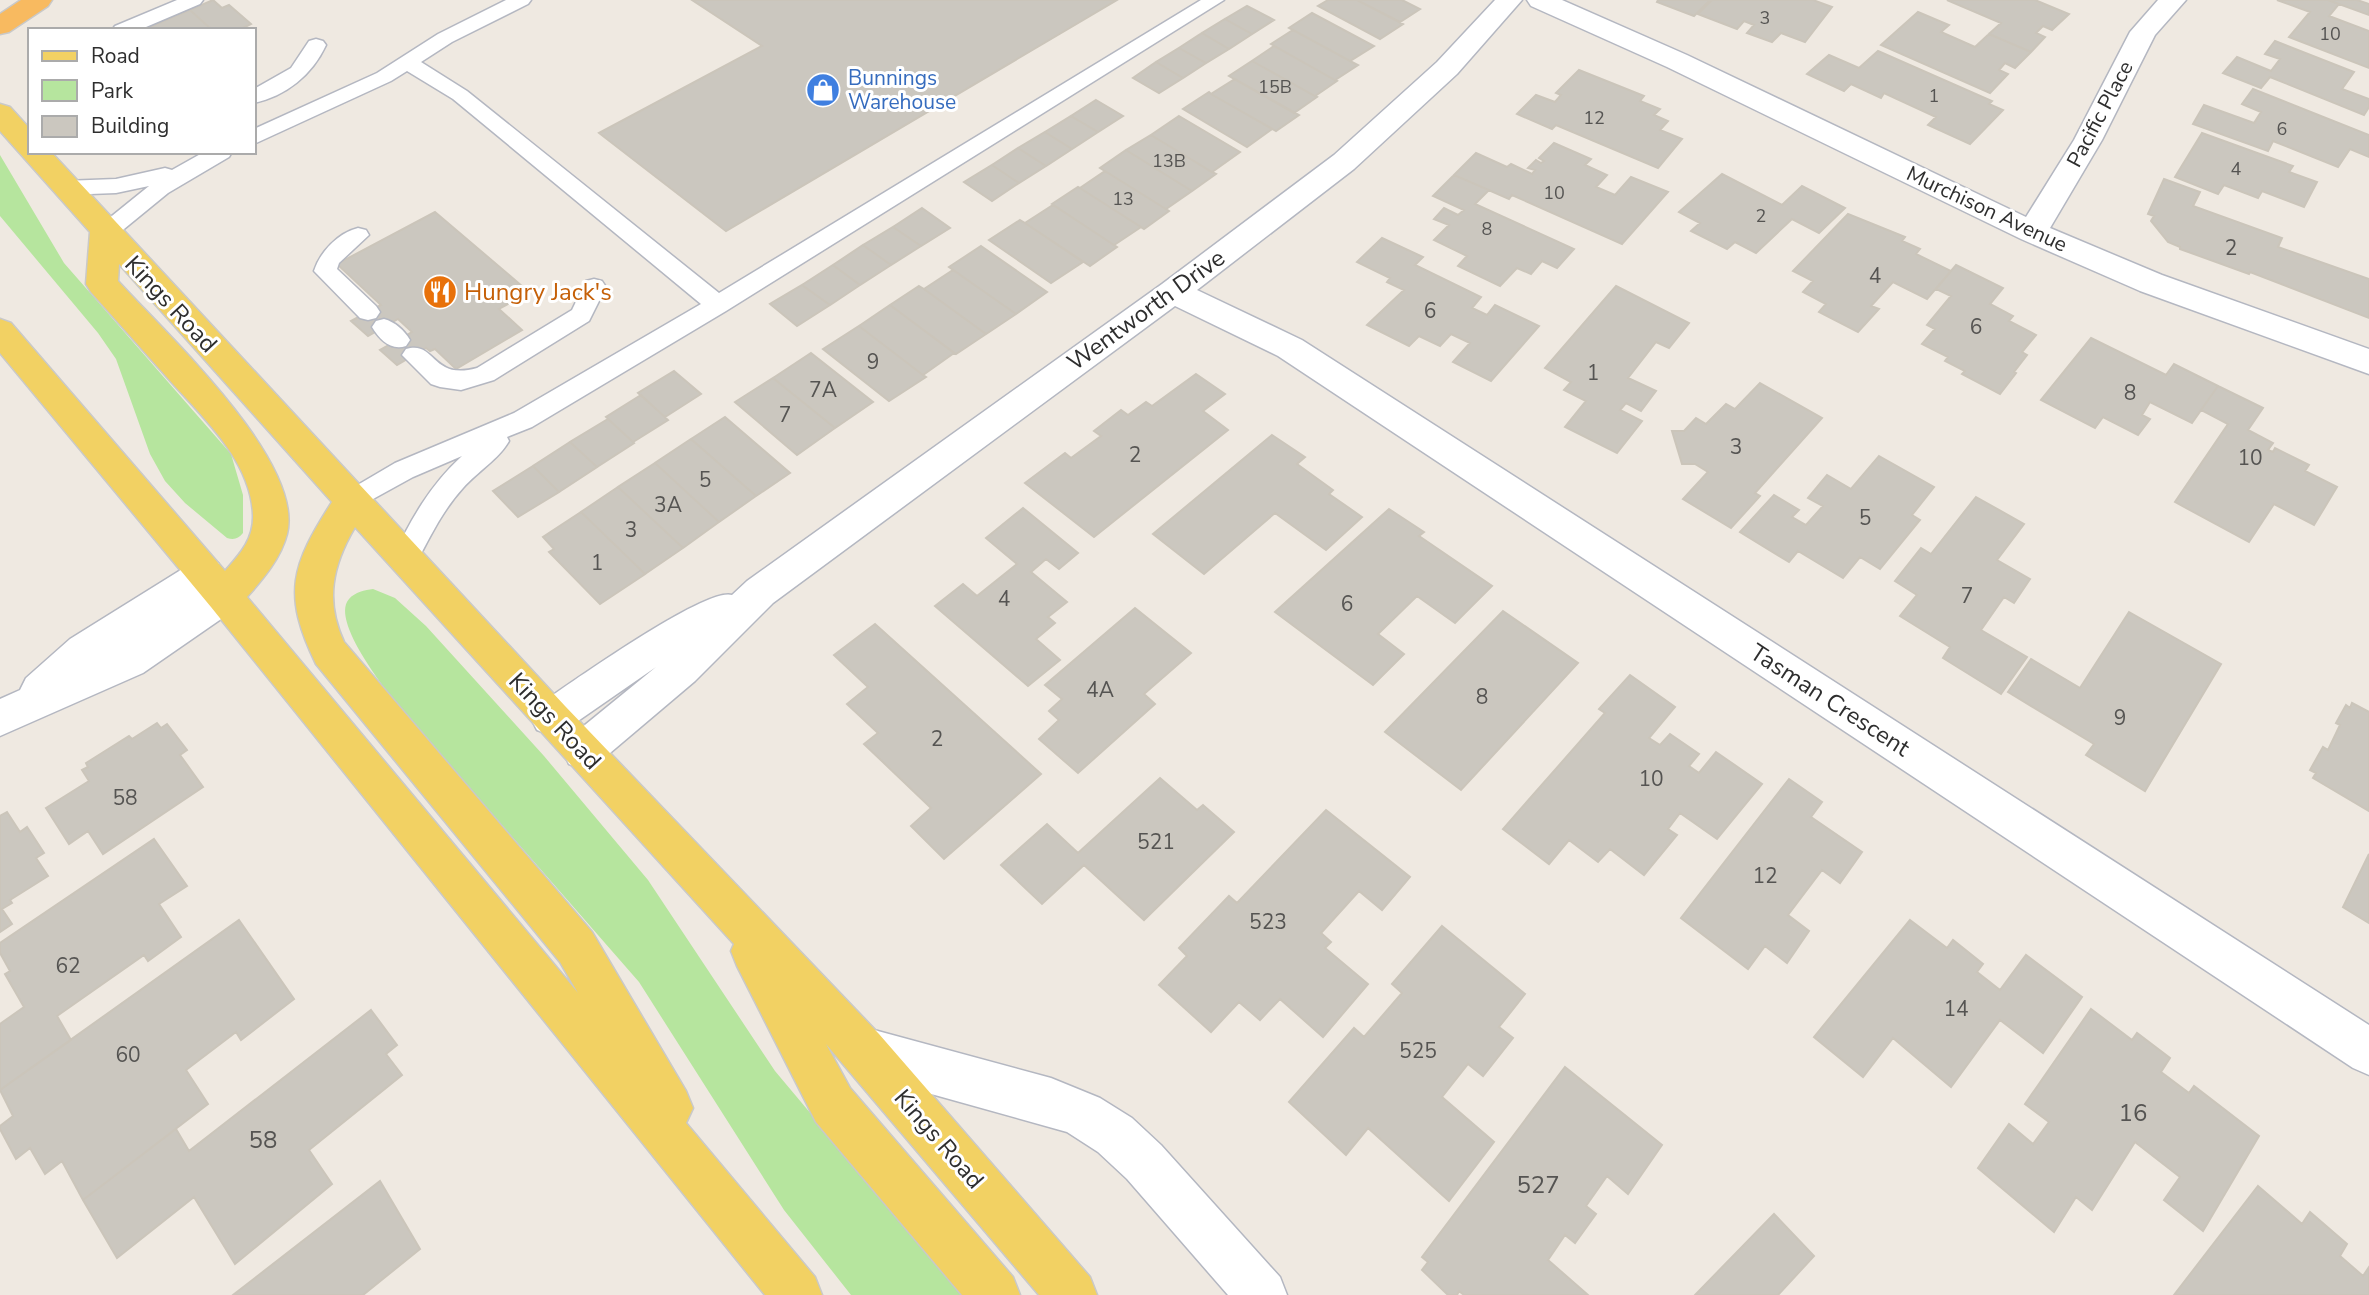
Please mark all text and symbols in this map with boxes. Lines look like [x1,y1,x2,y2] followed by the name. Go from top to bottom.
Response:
[1760,6,1770,30] house number: 3
[2319,22,2341,46] house number: 10
[28,28,256,154] legend
[91,42,140,70] text: Road
[2060,56,2140,172] street label: Pacific Place
[848,64,956,116] place label: Bunnings Warehouse
[804,71,842,109] shop icon: Bunnings Warehouse
[1258,75,1292,99] house number: 15B
[91,77,133,105] text: Park
[1929,84,1939,108] house number: 1
[1583,106,1605,130] house number: 12
[91,112,169,140] text: Building
[2277,117,2287,141] house number: 6
[1152,149,1186,173] house number: 13B
[2231,157,2242,181] house number: 4
[1902,159,2072,259] street label: Murchison Avenue
[1543,181,1565,205] house number: 10
[1112,187,1134,211] house number: 13
[1756,204,1766,228] house number: 2
[1482,217,1492,241] house number: 8
[2225,234,2237,262] house number: 2
[1061,242,1231,378] street label: Wentworth Drive
[118,249,224,359] street label: Kings Road
[1869,262,1881,290] house number: 4
[421,273,459,311] restaurant icon: Hungry Jack's
[464,276,612,308] place label: Hungry Jack's
[1424,297,1436,325] house number: 6
[1970,313,1982,341] house number: 6
[867,348,879,376] house number: 9
[1587,359,1599,387] house number: 1
[809,376,837,404] house number: 7A
[2124,379,2136,407] house number: 8
[779,401,791,429] house number: 7
[1730,433,1742,461] house number: 3
[1129,441,1141,469] house number: 2
[2237,444,2263,472] house number: 10
[699,466,711,494] house number: 5
[654,491,682,519] house number: 3A
[1859,504,1871,532] house number: 5
[625,516,637,544] house number: 3
[591,549,603,577] house number: 1
[1961,582,1973,610] house number: 7
[998,585,1010,613] house number: 4
[1341,590,1353,618] house number: 6
[1744,636,1917,764] street label: Tasman Crescent
[502,666,608,776] street label: Kings Road
[1086,676,1114,704] house number: 4A
[1476,683,1488,711] house number: 8
[2114,704,2126,732] house number: 9
[931,725,943,753] house number: 2
[1638,765,1664,793] house number: 10
[112,784,138,812] house number: 58
[1137,828,1175,856] house number: 521
[1752,862,1778,890] house number: 12
[1249,908,1287,936] house number: 523
[55,952,81,980] house number: 62
[1943,995,1969,1023] house number: 14
[1399,1037,1437,1065] house number: 525
[115,1041,141,1069] house number: 60
[887,1083,991,1195] street label: Kings Road
[2119,1097,2147,1129] house number: 16
[249,1124,277,1156] house number: 58
[1516,1169,1560,1201] house number: 527

